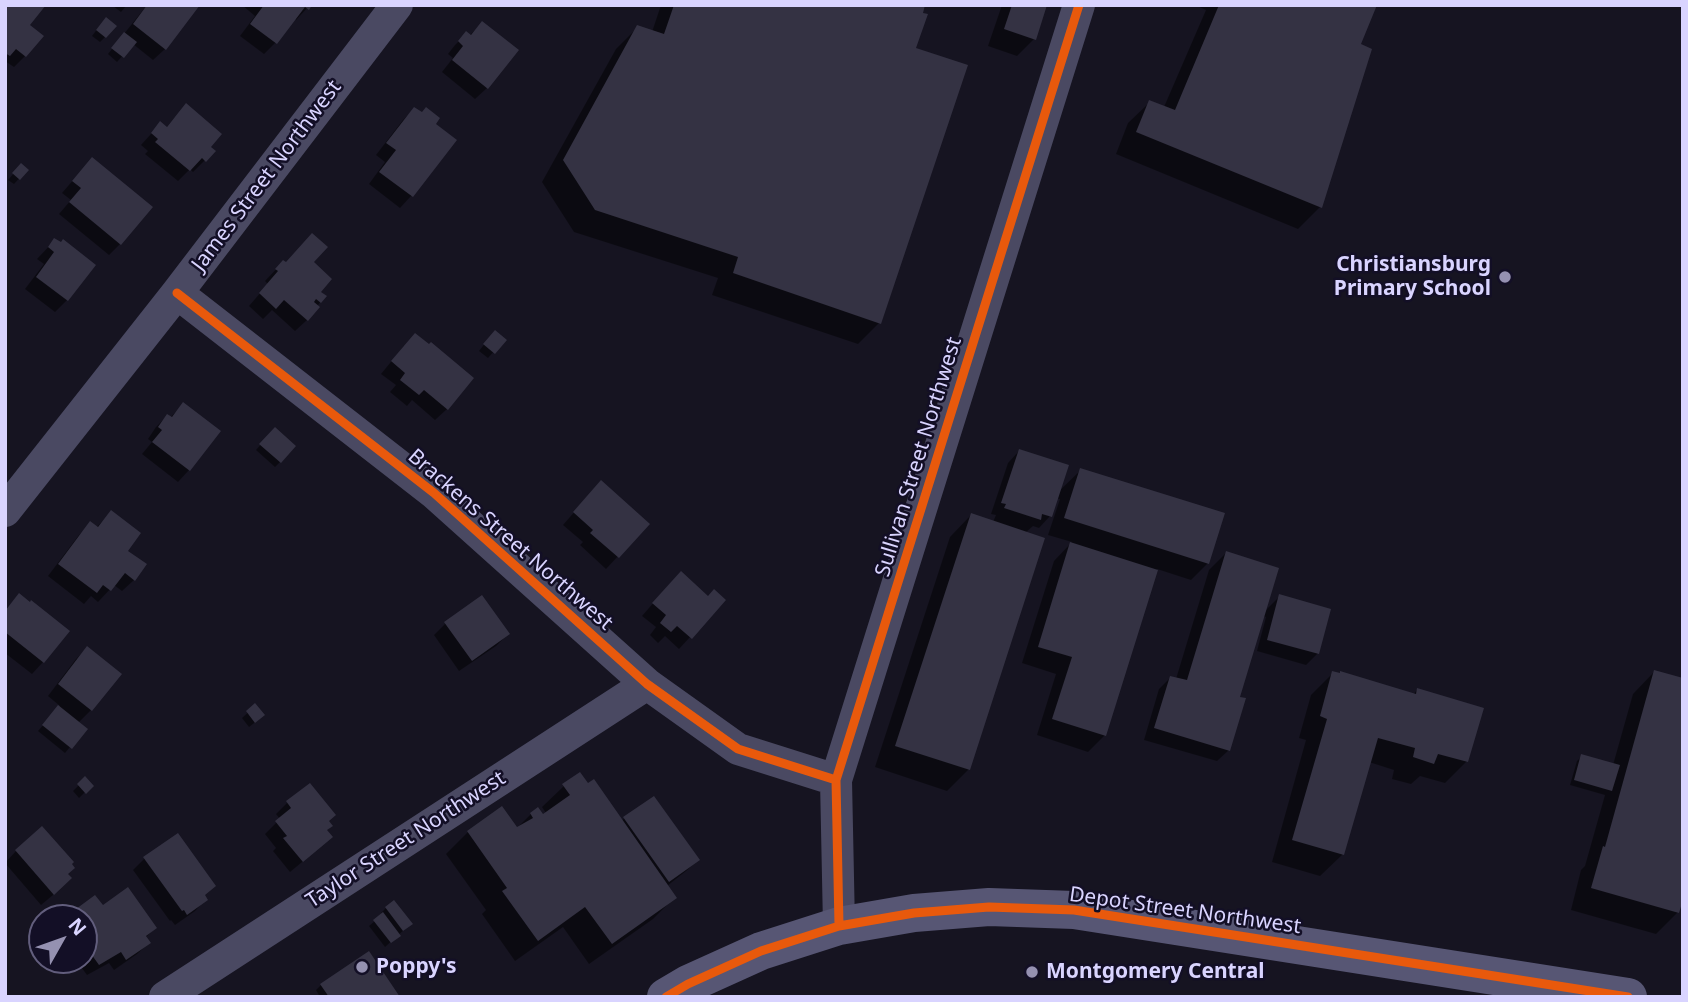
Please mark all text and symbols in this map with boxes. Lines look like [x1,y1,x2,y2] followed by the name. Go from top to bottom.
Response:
[187,76,347,276] street label: James Street Northwest
[1334,252,1491,302] place label: Christiansburg Primary School
[1497,269,1513,285] marker: Christiansburg Primary School
[870,334,968,580] street label: Sullivan Street Northwest
[402,444,618,636] street label: Brackens Street Northwest
[302,766,510,914] street label: Taylor Street Northwest
[1067,882,1303,940] street label: Depot Street Northwest
[28,904,98,974] north arrow
[63,913,92,941] text: N
[376,954,457,980] place label: Poppy's
[354,959,370,975] marker: Poppy's
[1046,959,1265,985] place label: Montgomery Central
[1024,964,1040,980] marker: Montgomery Central

